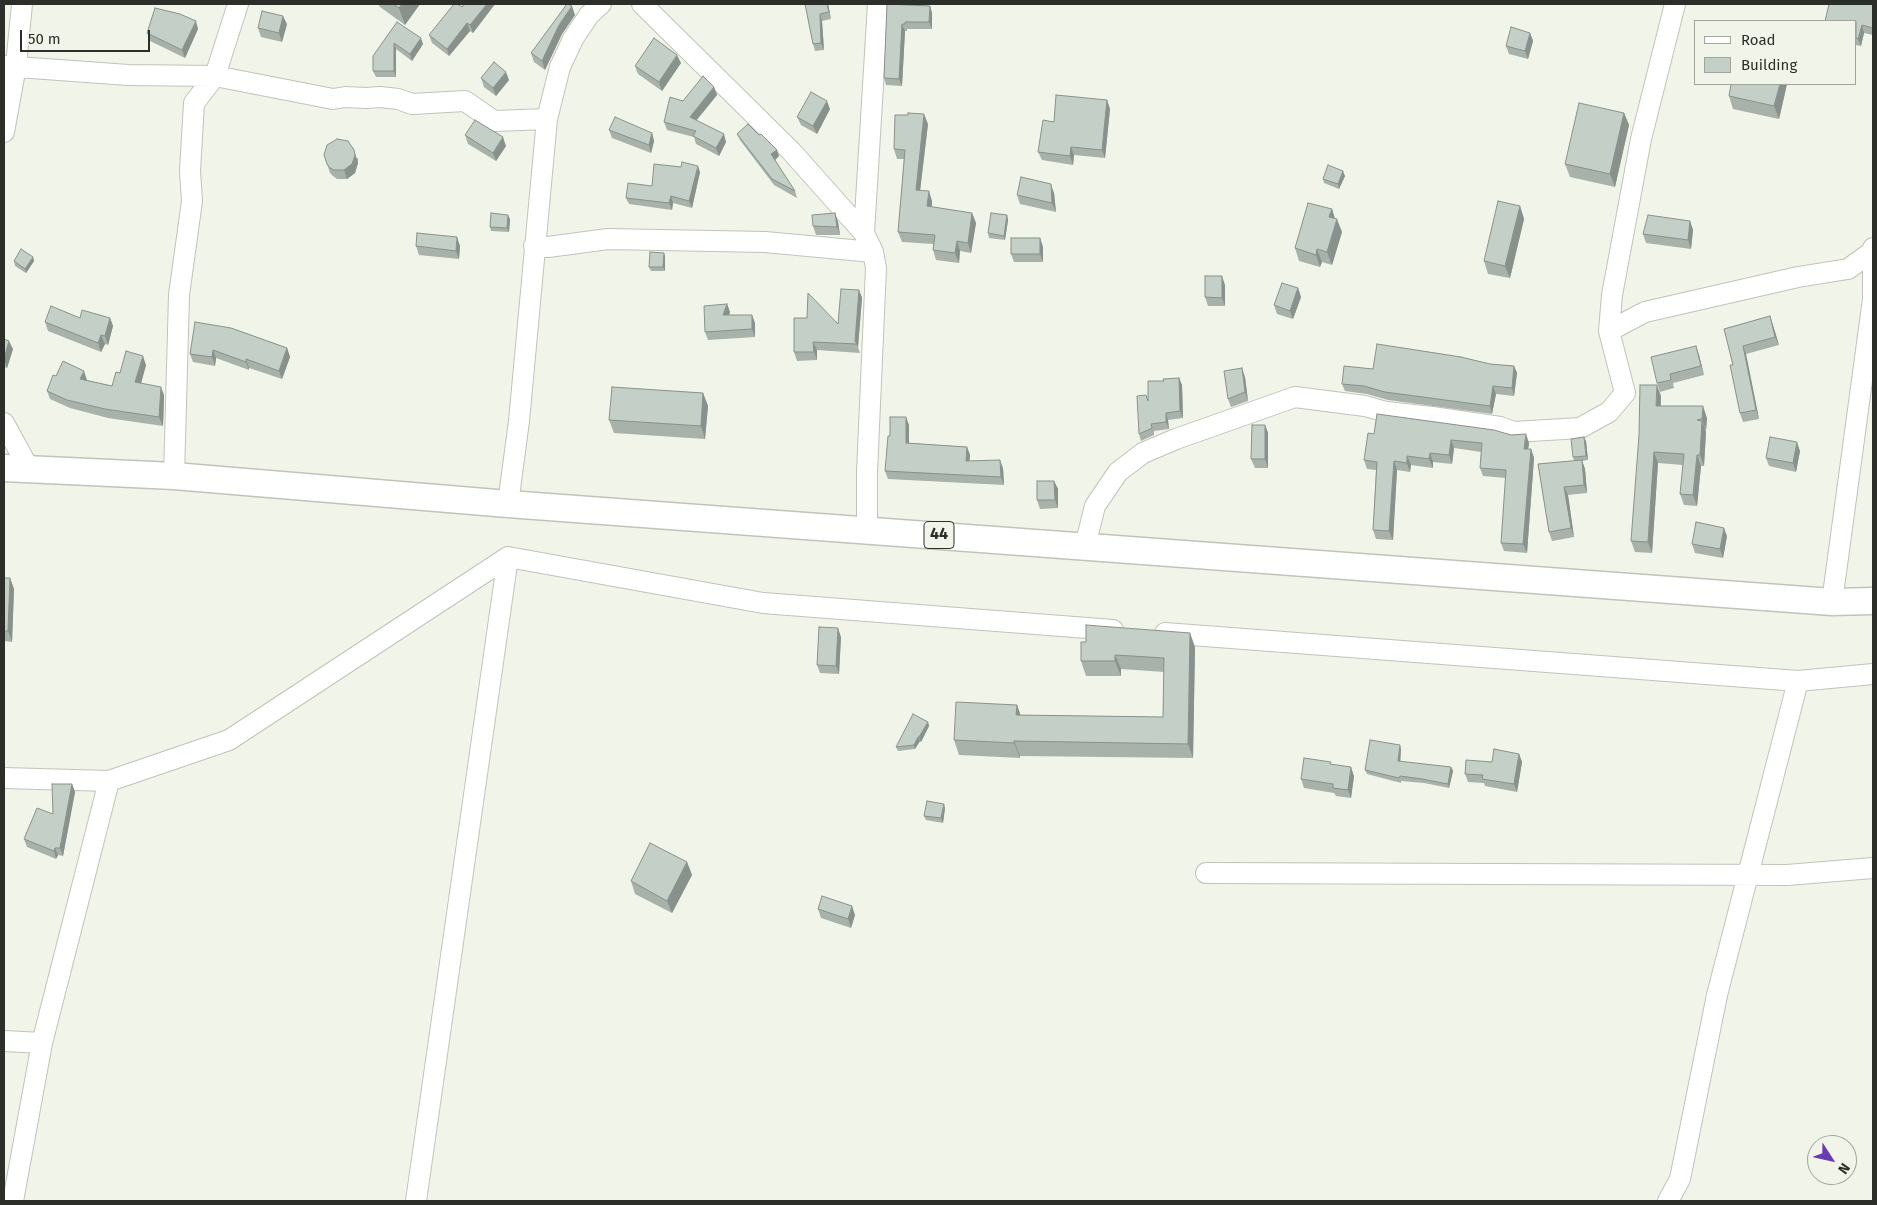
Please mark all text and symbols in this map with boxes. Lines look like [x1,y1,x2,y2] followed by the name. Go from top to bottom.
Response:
[22,20,152,52] scale bar
[1694,20,1857,85] legend
[28,30,61,48] text: 50 m
[1741,31,1776,49] text: Road
[1741,56,1797,74] text: Building
[924,522,954,548] road number: 44
[1807,1135,1857,1185] north arrow
[1834,1160,1854,1177] text: N

